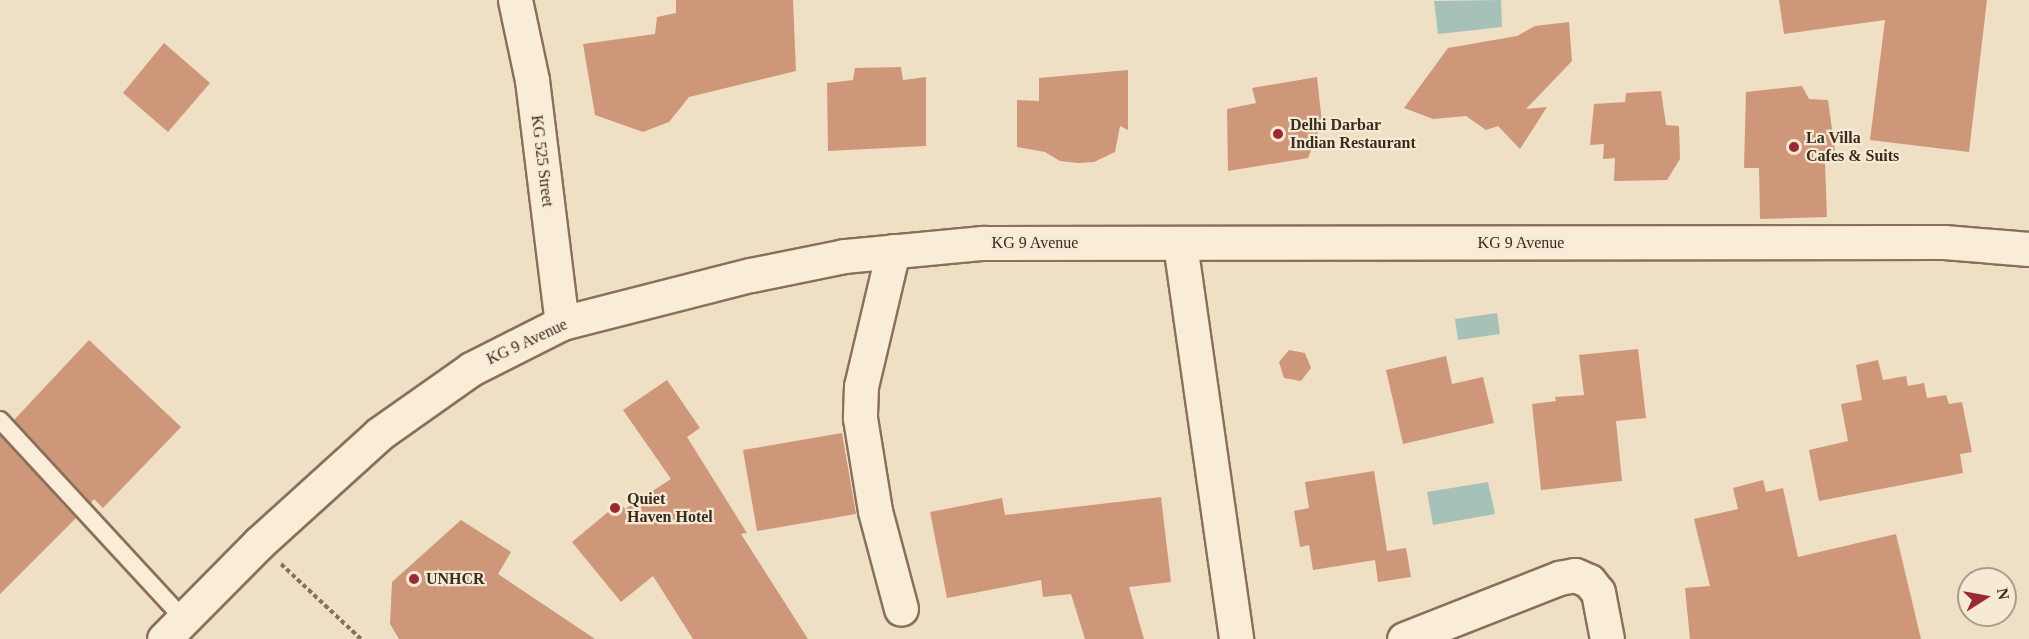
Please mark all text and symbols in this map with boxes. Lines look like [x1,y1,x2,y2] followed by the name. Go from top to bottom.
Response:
[527,114,557,208] street label: KG 525 Street
[1290,115,1416,153] place label: Delhi Darbar Indian Restaurant
[1271,127,1285,141] marker: Delhi Darbar Indian Restaurant
[1806,128,1899,166] place label: La Villa Cafes & Suits
[1787,140,1801,154] marker: La Villa Cafes & Suits
[991,233,1079,253] street label: KG 9 Avenue
[1477,233,1565,253] street label: KG 9 Avenue
[483,315,571,369] street label: KG 9 Avenue
[627,489,713,527] place label: Quiet Haven Hotel
[608,501,622,515] marker: Quiet Haven Hotel
[1957,567,2017,627] north arrow
[426,569,485,589] place label: UNHCR
[407,572,421,586] marker: UNHCR
[1994,587,2013,601] text: N

